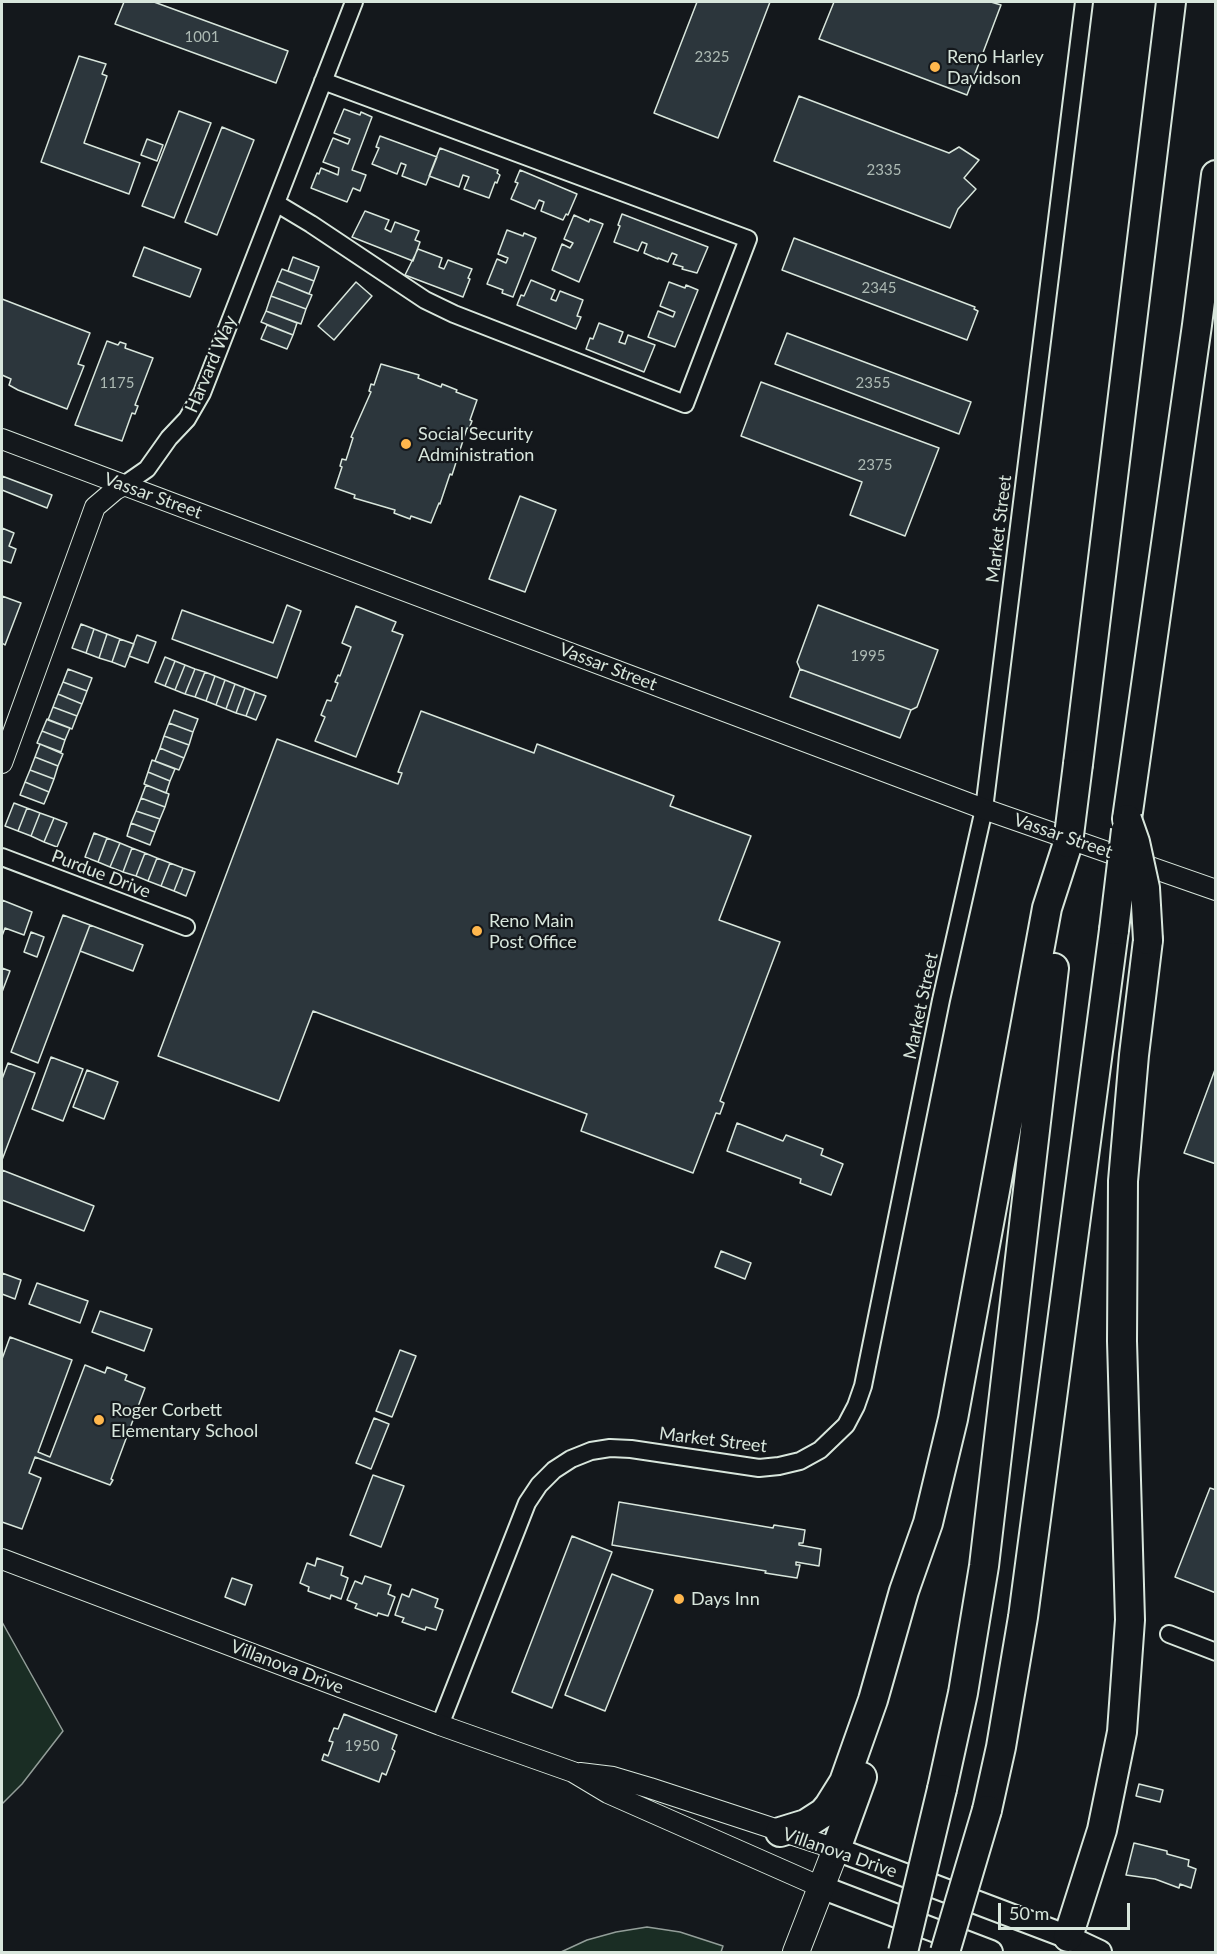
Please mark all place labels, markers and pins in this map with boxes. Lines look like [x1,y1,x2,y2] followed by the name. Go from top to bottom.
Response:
[947,46,1044,88] place label: Reno Harley Davidson
[928,60,942,74] marker: Reno Harley Davidson
[418,423,534,466] place label: Social Security Administration
[399,437,413,451] marker: Social Security Administration
[489,910,577,952] place label: Reno Main Post Office
[470,924,484,938] marker: Reno Main Post Office
[111,1399,258,1442] place label: Roger Corbett Elementary School
[92,1413,106,1427] marker: Roger Corbett Elementary School
[691,1588,760,1610] place label: Days Inn
[672,1592,686,1606] marker: Days Inn

